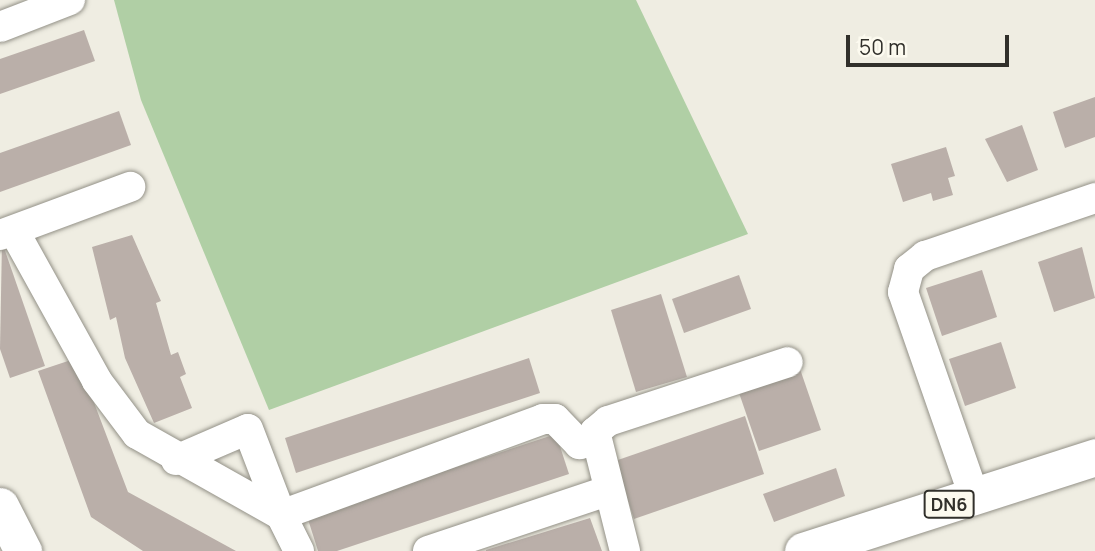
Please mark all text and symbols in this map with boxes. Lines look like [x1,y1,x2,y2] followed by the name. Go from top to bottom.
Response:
[850,21,1013,65] scale bar
[859,33,906,61] text: 50 m
[923,490,975,518] road number: DN6

